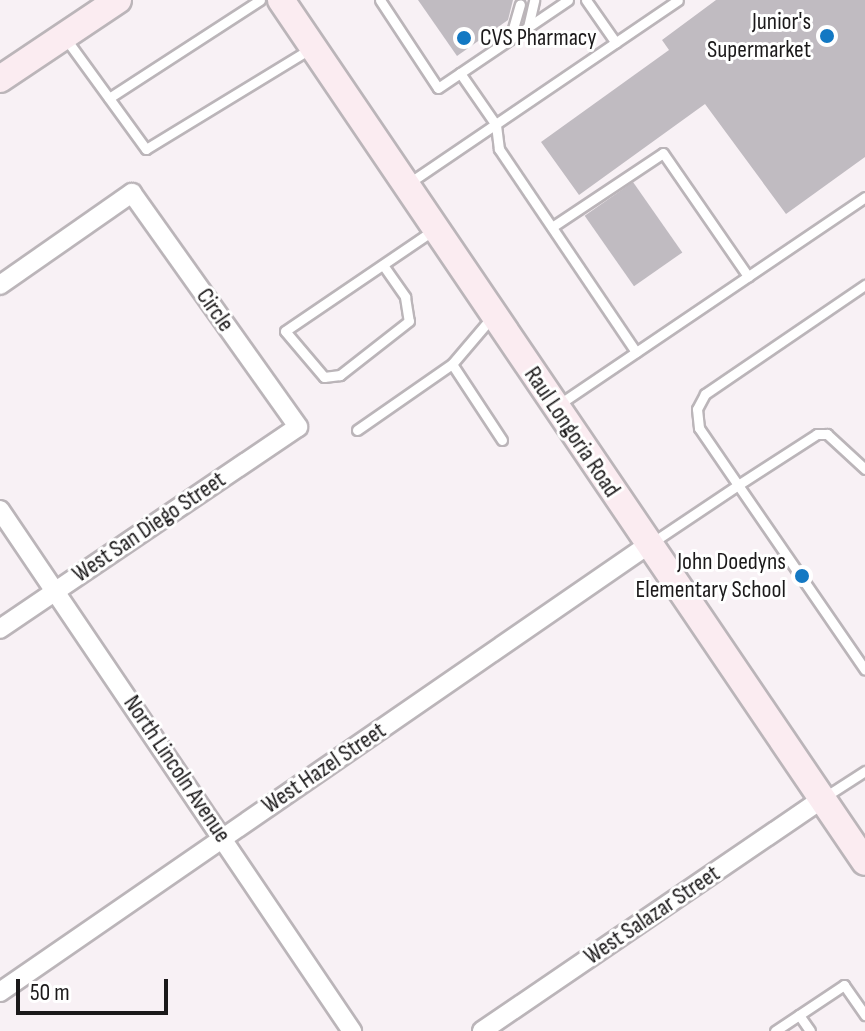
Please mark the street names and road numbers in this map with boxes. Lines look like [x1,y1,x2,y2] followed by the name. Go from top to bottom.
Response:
[190,283,240,337] street label: Circle
[518,361,626,503] street label: Raul Longoria Road
[67,465,231,589] street label: West San Diego Street
[117,690,237,848] street label: North Lincoln Avenue
[257,716,391,820] street label: West Hazel Street
[579,859,725,971] street label: West Salazar Street

